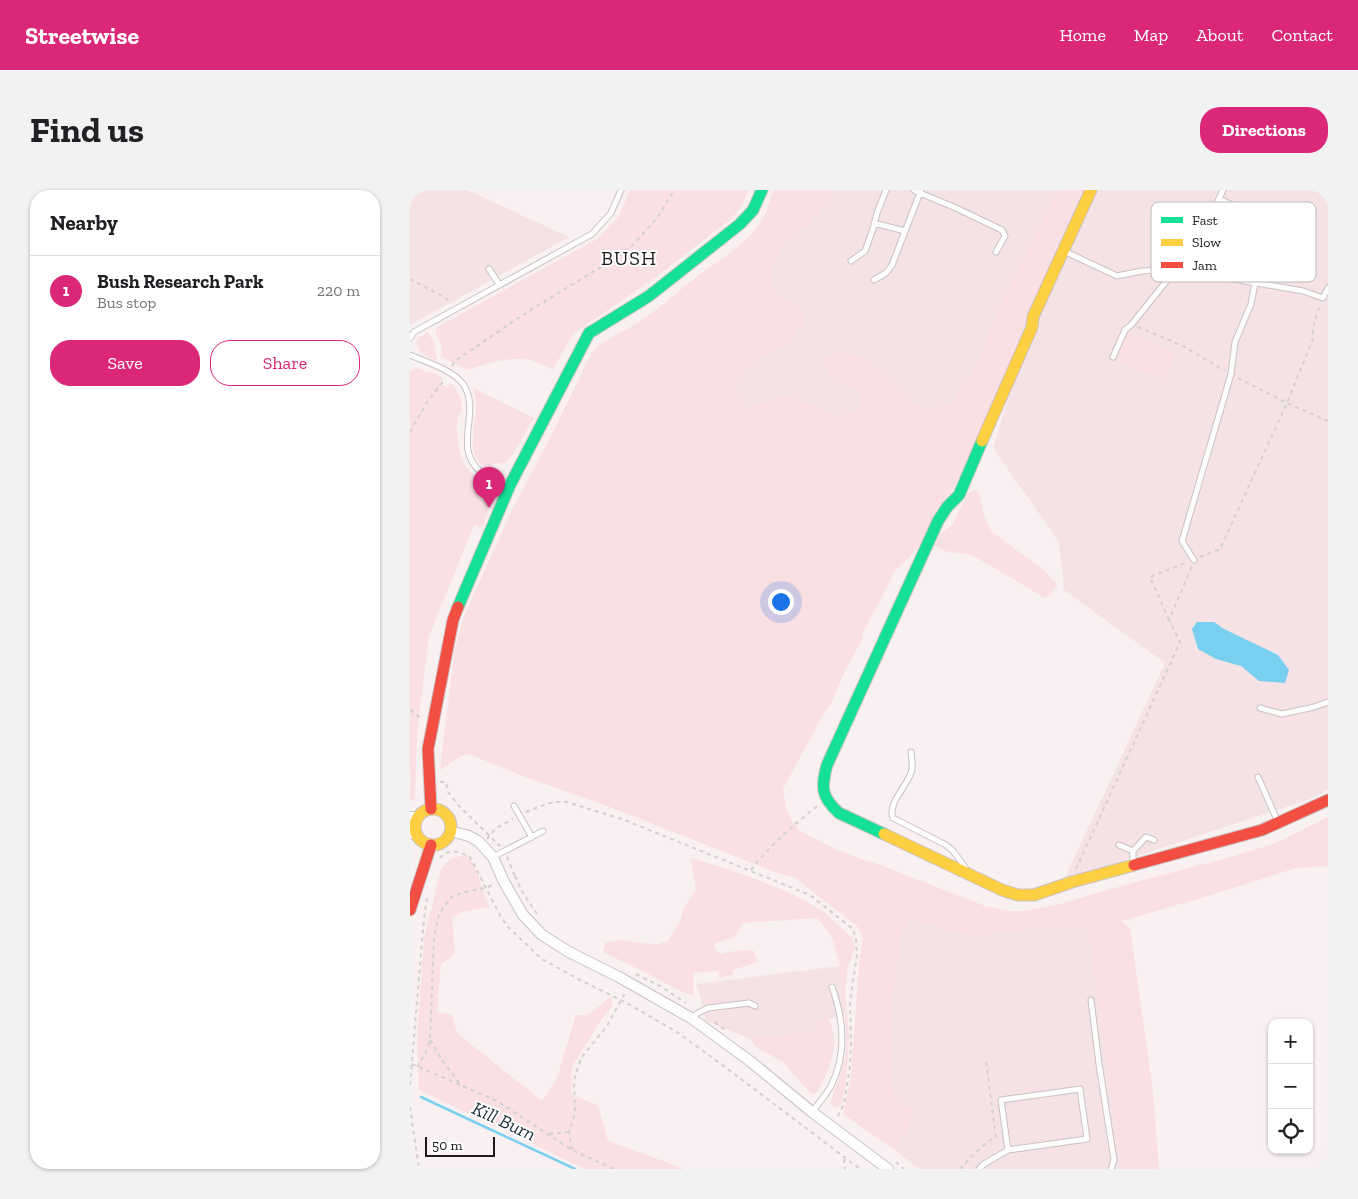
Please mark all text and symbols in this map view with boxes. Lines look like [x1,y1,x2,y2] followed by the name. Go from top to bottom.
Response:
[25,21,139,50] text: Streetwise
[1059,24,1106,46] text: Home
[1134,24,1168,46] text: Map
[1196,24,1243,46] text: About
[1271,24,1333,46] text: Contact
[1200,107,1328,153] button: Directions
[30,109,144,151] text: Find us
[1151,202,1316,282] legend
[50,210,118,235] text: Nearby
[1192,212,1219,229] text: Fast
[1192,234,1221,251] text: Slow
[601,246,657,270] district label: BUSH
[1192,257,1217,274] text: Jam
[97,270,263,293] text: Bush Research Park
[63,281,69,300] text: 1
[317,281,360,300] text: 220 m
[97,293,156,312] text: Bus stop
[50,340,200,386] button: Save
[210,340,360,386] button: Share
[473,467,505,508] pin: 1
[768,589,794,615] your location
[1268,1019,1313,1154] map controls
[1268,1019,1313,1064] button: +
[1268,1064,1313,1109] button: −
[469,1096,539,1146] water label: Kill Burn
[1268,1109,1313,1154] button: locate
[425,1134,495,1157] scale bar
[432,1137,463,1154] text: 50 m

